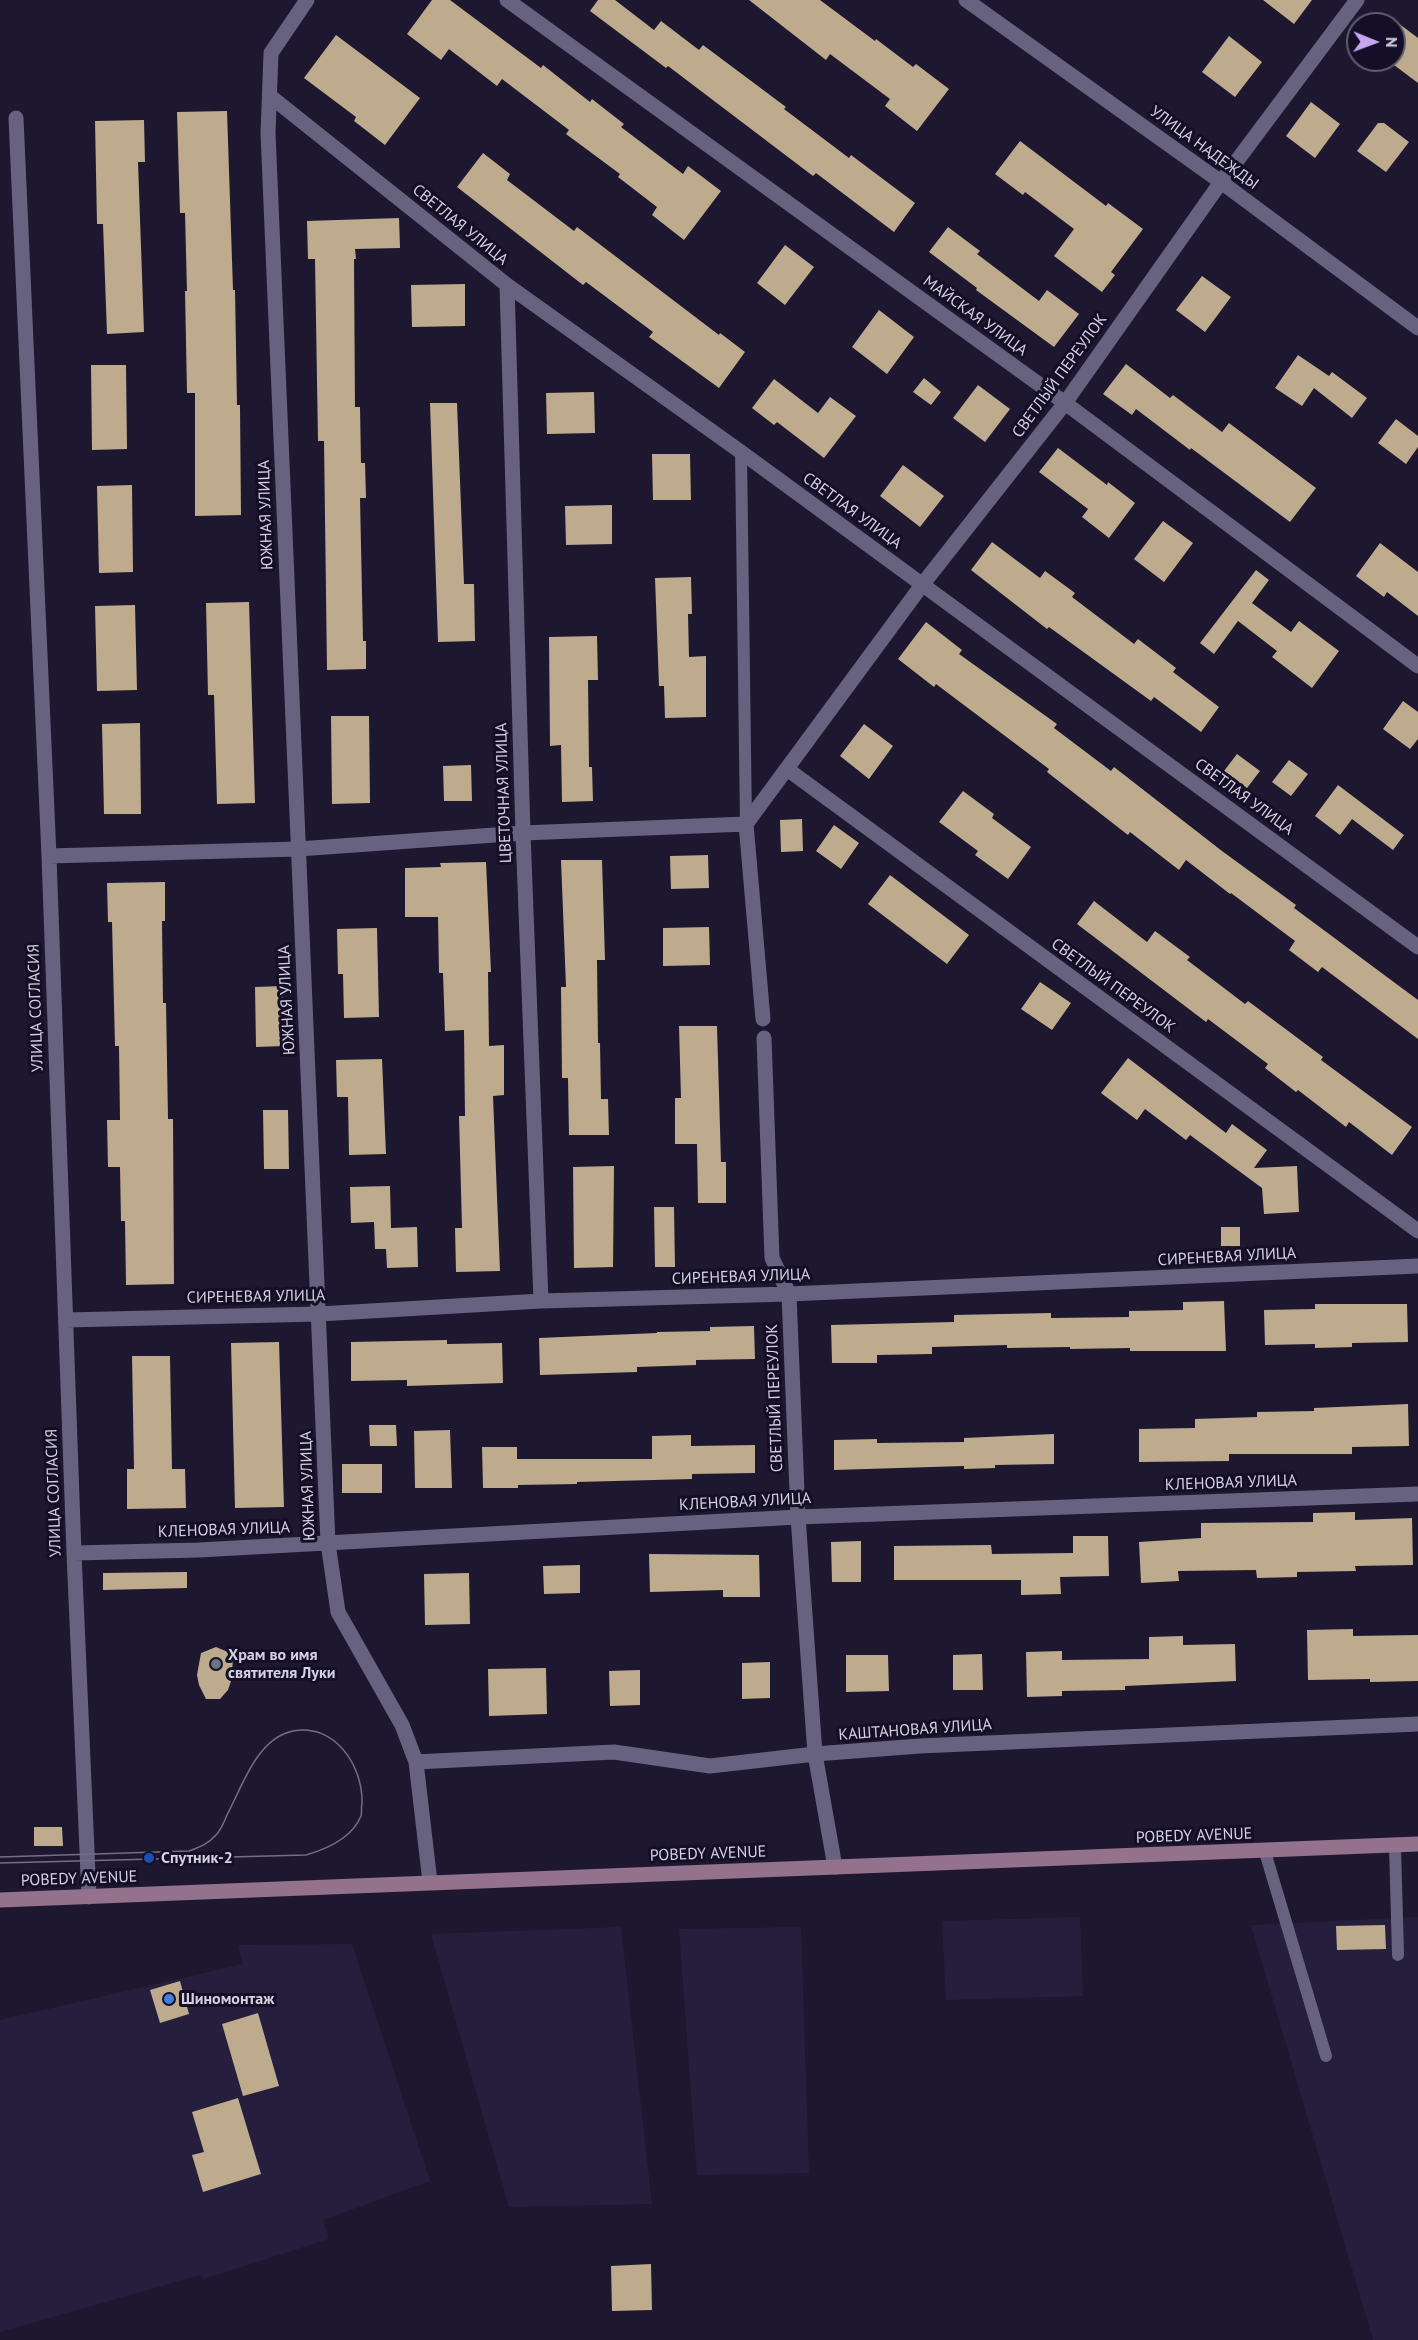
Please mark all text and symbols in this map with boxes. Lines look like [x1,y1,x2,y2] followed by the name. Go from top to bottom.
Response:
[1346,12,1406,72] north arrow
[1382,37,1402,48] text: N
[1146,102,1262,194] street label: УЛИЦА НАДЕЖДЫ
[408,181,512,269] street label: СВЕТЛАЯ УЛИЦА
[919,272,1031,360] street label: МАЙСКАЯ УЛИЦА
[1009,310,1111,442] street label: СВЕТЛЫЙ ПЕРЕУЛОК
[254,460,278,570] street label: ЮЖНАЯ УЛИЦА
[799,469,905,553] street label: СВЕТЛАЯ УЛИЦА
[492,722,516,864] street label: ЦВЕТОЧНАЯ УЛИЦА
[1191,755,1297,839] street label: СВЕТЛАЯ УЛИЦА
[1047,935,1179,1037] street label: СВЕТЛЫЙ ПЕРЕУЛОК
[24,943,48,1073] street label: УЛИЦА СОГЛАСИЯ
[275,945,299,1055] street label: ЮЖНАЯ УЛИЦА
[1157,1244,1297,1270] street label: СИРЕНЕВАЯ УЛИЦА
[671,1265,811,1289] street label: СИРЕНЕВАЯ УЛИЦА
[187,1286,325,1308] street label: СИРЕНЕВАЯ УЛИЦА
[763,1323,787,1473] street label: СВЕТЛЫЙ ПЕРЕУЛОК
[42,1428,66,1558] street label: УЛИЦА СОГЛАСИЯ
[296,1431,320,1541] street label: ЮЖНАЯ УЛИЦА
[1165,1471,1297,1495] street label: КЛЕНОВАЯ УЛИЦА
[679,1489,811,1515] street label: КЛЕНОВАЯ УЛИЦА
[158,1518,290,1542] street label: КЛЕНОВАЯ УЛИЦА
[228,1645,335,1683] place label: Храм во имя святителя Луки
[209,1657,223,1671] marker: Храм во имя святителя Луки
[838,1715,992,1745] street label: КАШТАНОВАЯ УЛИЦА
[1135,1824,1253,1848] street label: POBEDY AVENUE
[649,1842,767,1866] street label: POBEDY AVENUE
[161,1848,233,1868] place label: Спутник-2
[142,1851,156,1865] marker: Спутник-2
[20,1867,138,1891] street label: POBEDY AVENUE
[181,1989,274,2009] place label: Шиномонтаж
[162,1992,176,2006] marker: Шиномонтаж

